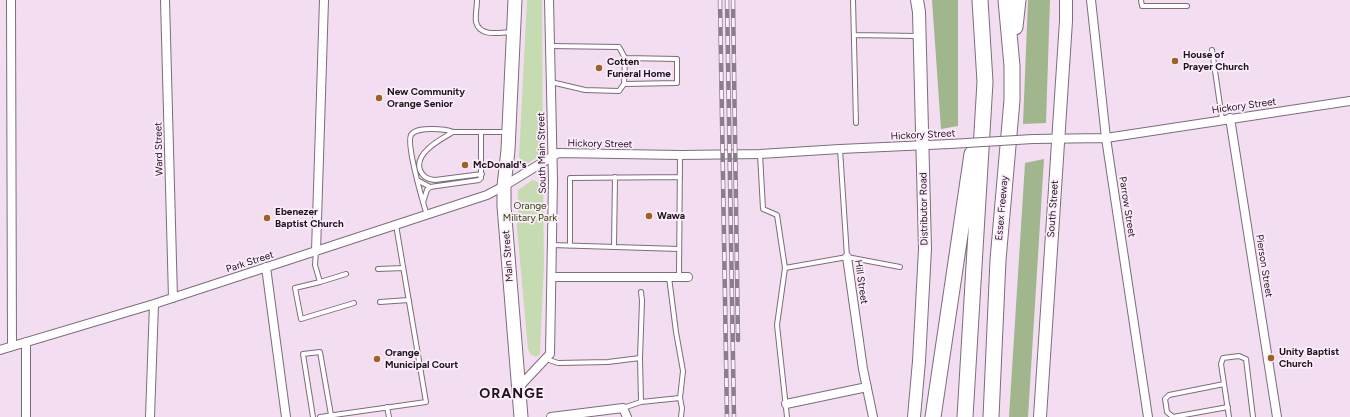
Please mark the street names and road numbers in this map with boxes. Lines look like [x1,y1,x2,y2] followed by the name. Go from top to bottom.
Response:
[1211,96,1277,116] street label: Hickory Street
[535,112,549,194] street label: South Main Street
[153,122,165,176] street label: Ward Street
[890,127,956,143] street label: Hickory Street
[567,137,633,151] street label: Hickory Street
[917,172,931,246] street label: Distributor Road
[993,175,1011,241] street label: Essex Freeway
[1116,176,1138,238] street label: Parrow Street
[1045,180,1061,238] street label: South Street
[500,230,516,282] street label: Main Street
[1253,234,1275,298] street label: Pierson Street
[225,249,275,275] street label: Park Street
[852,259,870,305] street label: Hill Street

